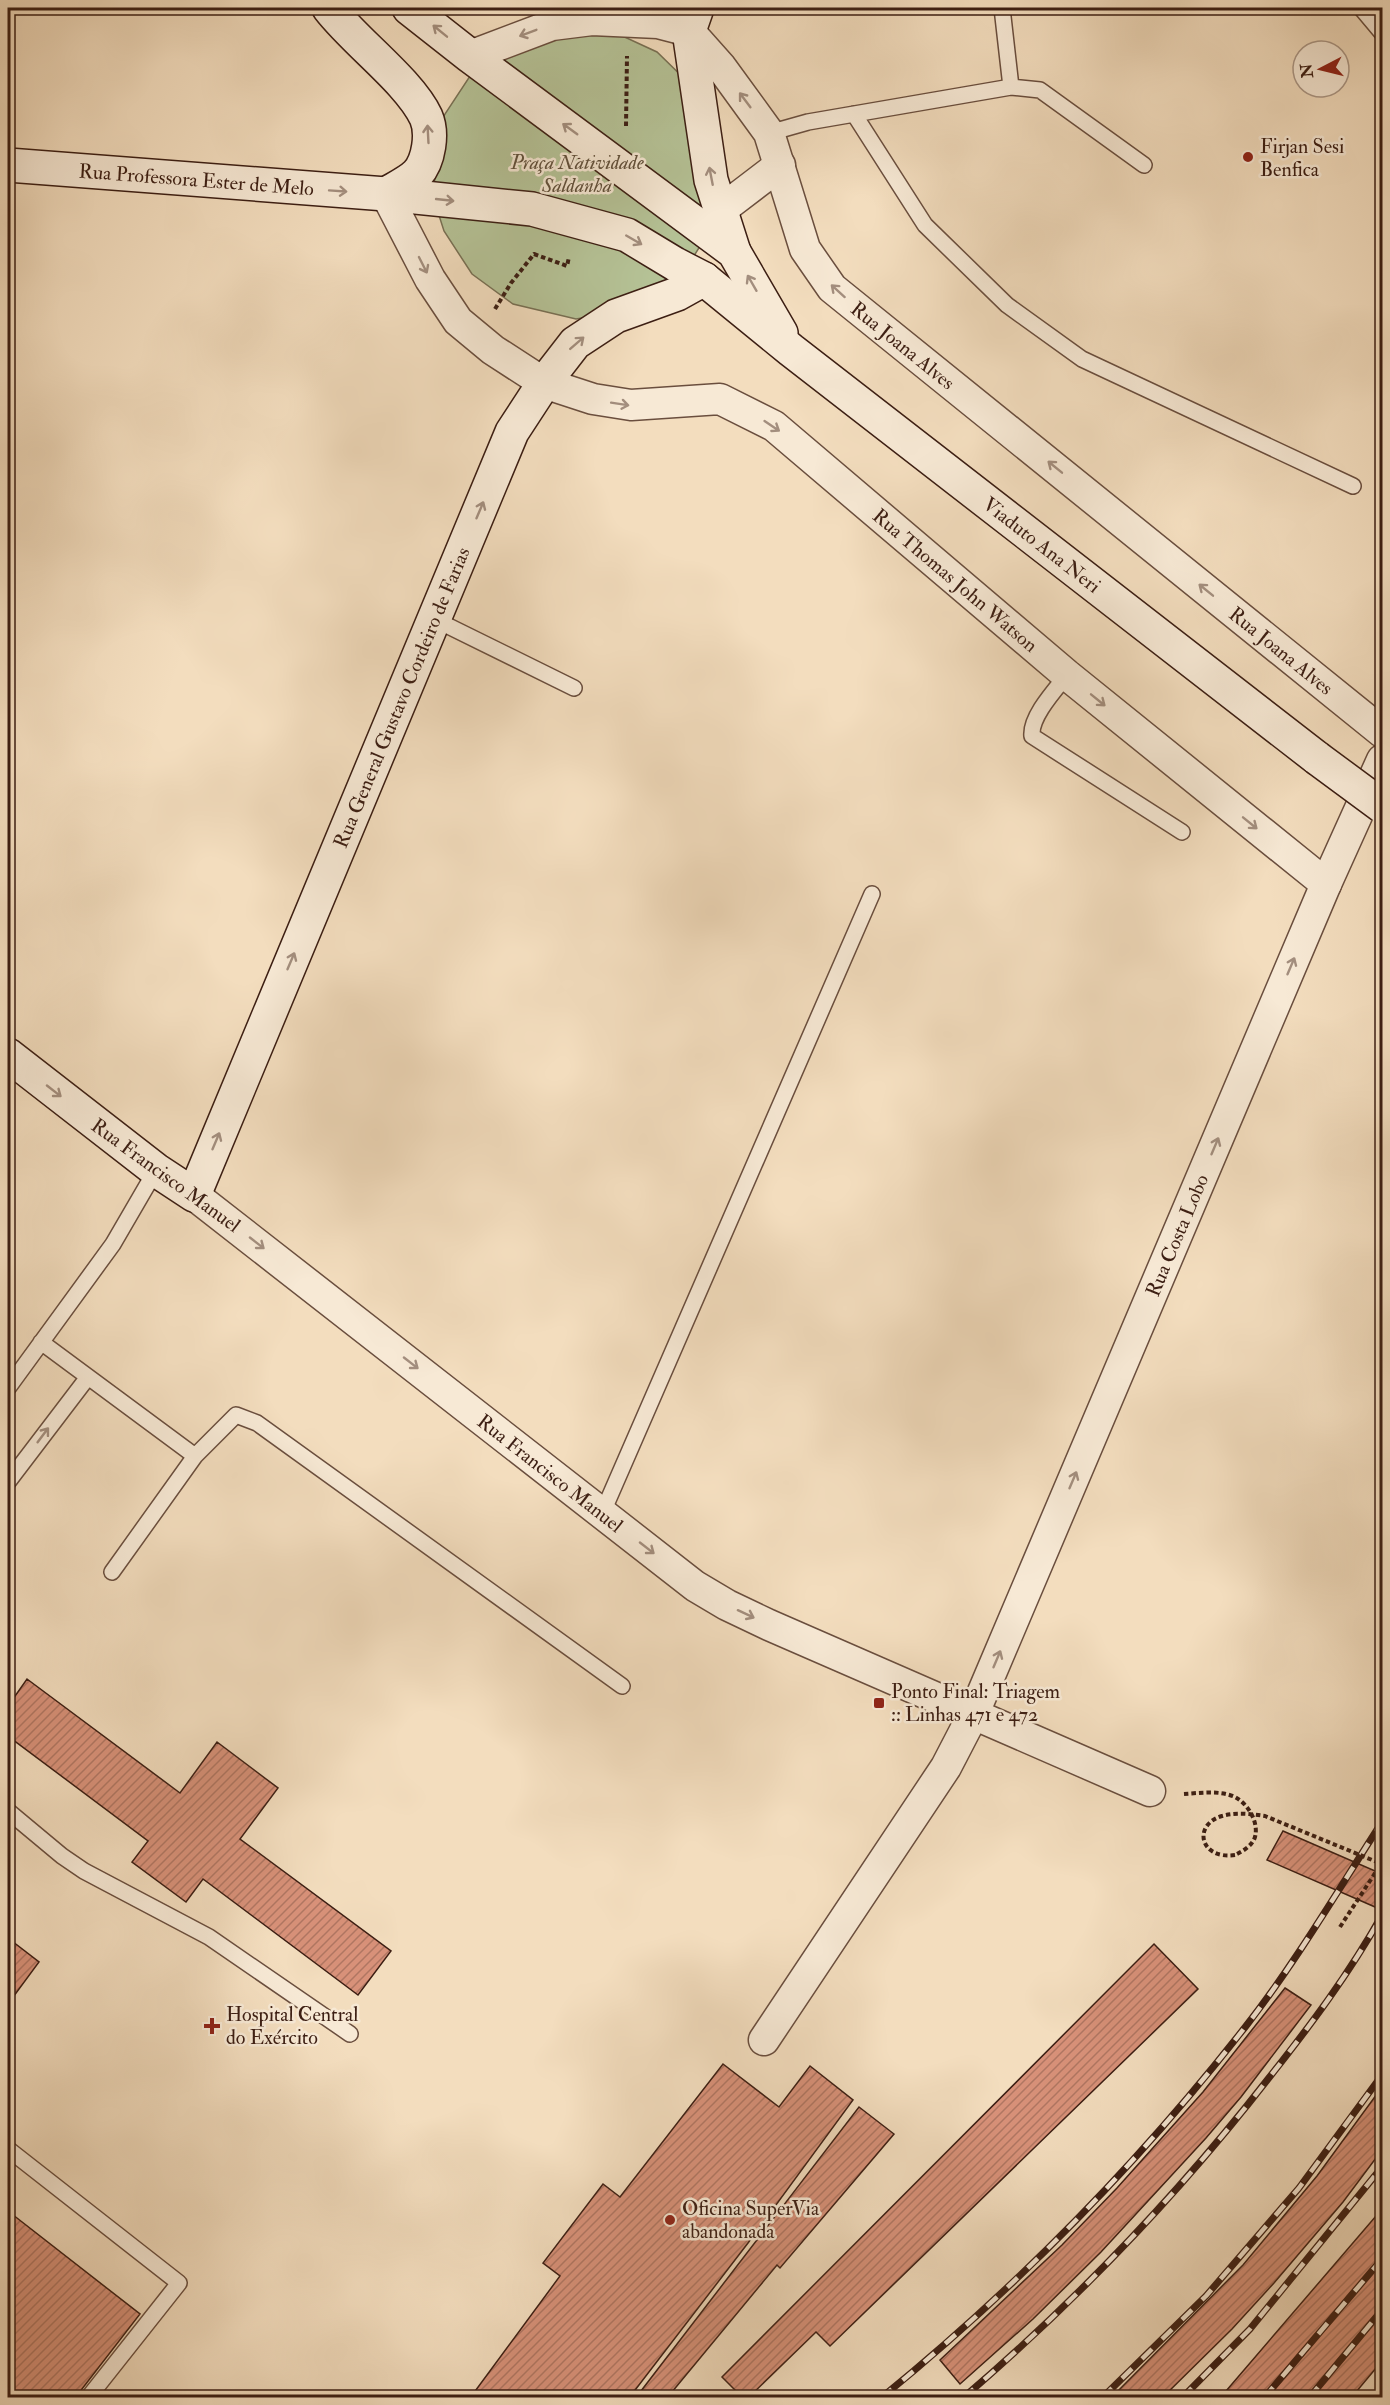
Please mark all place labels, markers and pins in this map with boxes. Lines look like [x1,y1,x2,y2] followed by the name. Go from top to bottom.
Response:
[1260,134,1344,182] place label: Firjan Sesi Benfica
[1241,150,1255,164] marker: Firjan Sesi Benfica
[891,1679,1061,1727] place label: Ponto Final: Triagem :: Linhas 471 e 472
[872,1696,886,1710] marker: Ponto Final: Triagem :: Linhas 471 e 472
[226,2002,358,2050] place label: Hospital Central do Exército
[203,2017,221,2035] marker: Hospital Central do Exército
[682,2196,820,2244] place label: Oficina SuperVia abandonada
[663,2213,677,2227] marker: Oficina SuperVia abandonada

